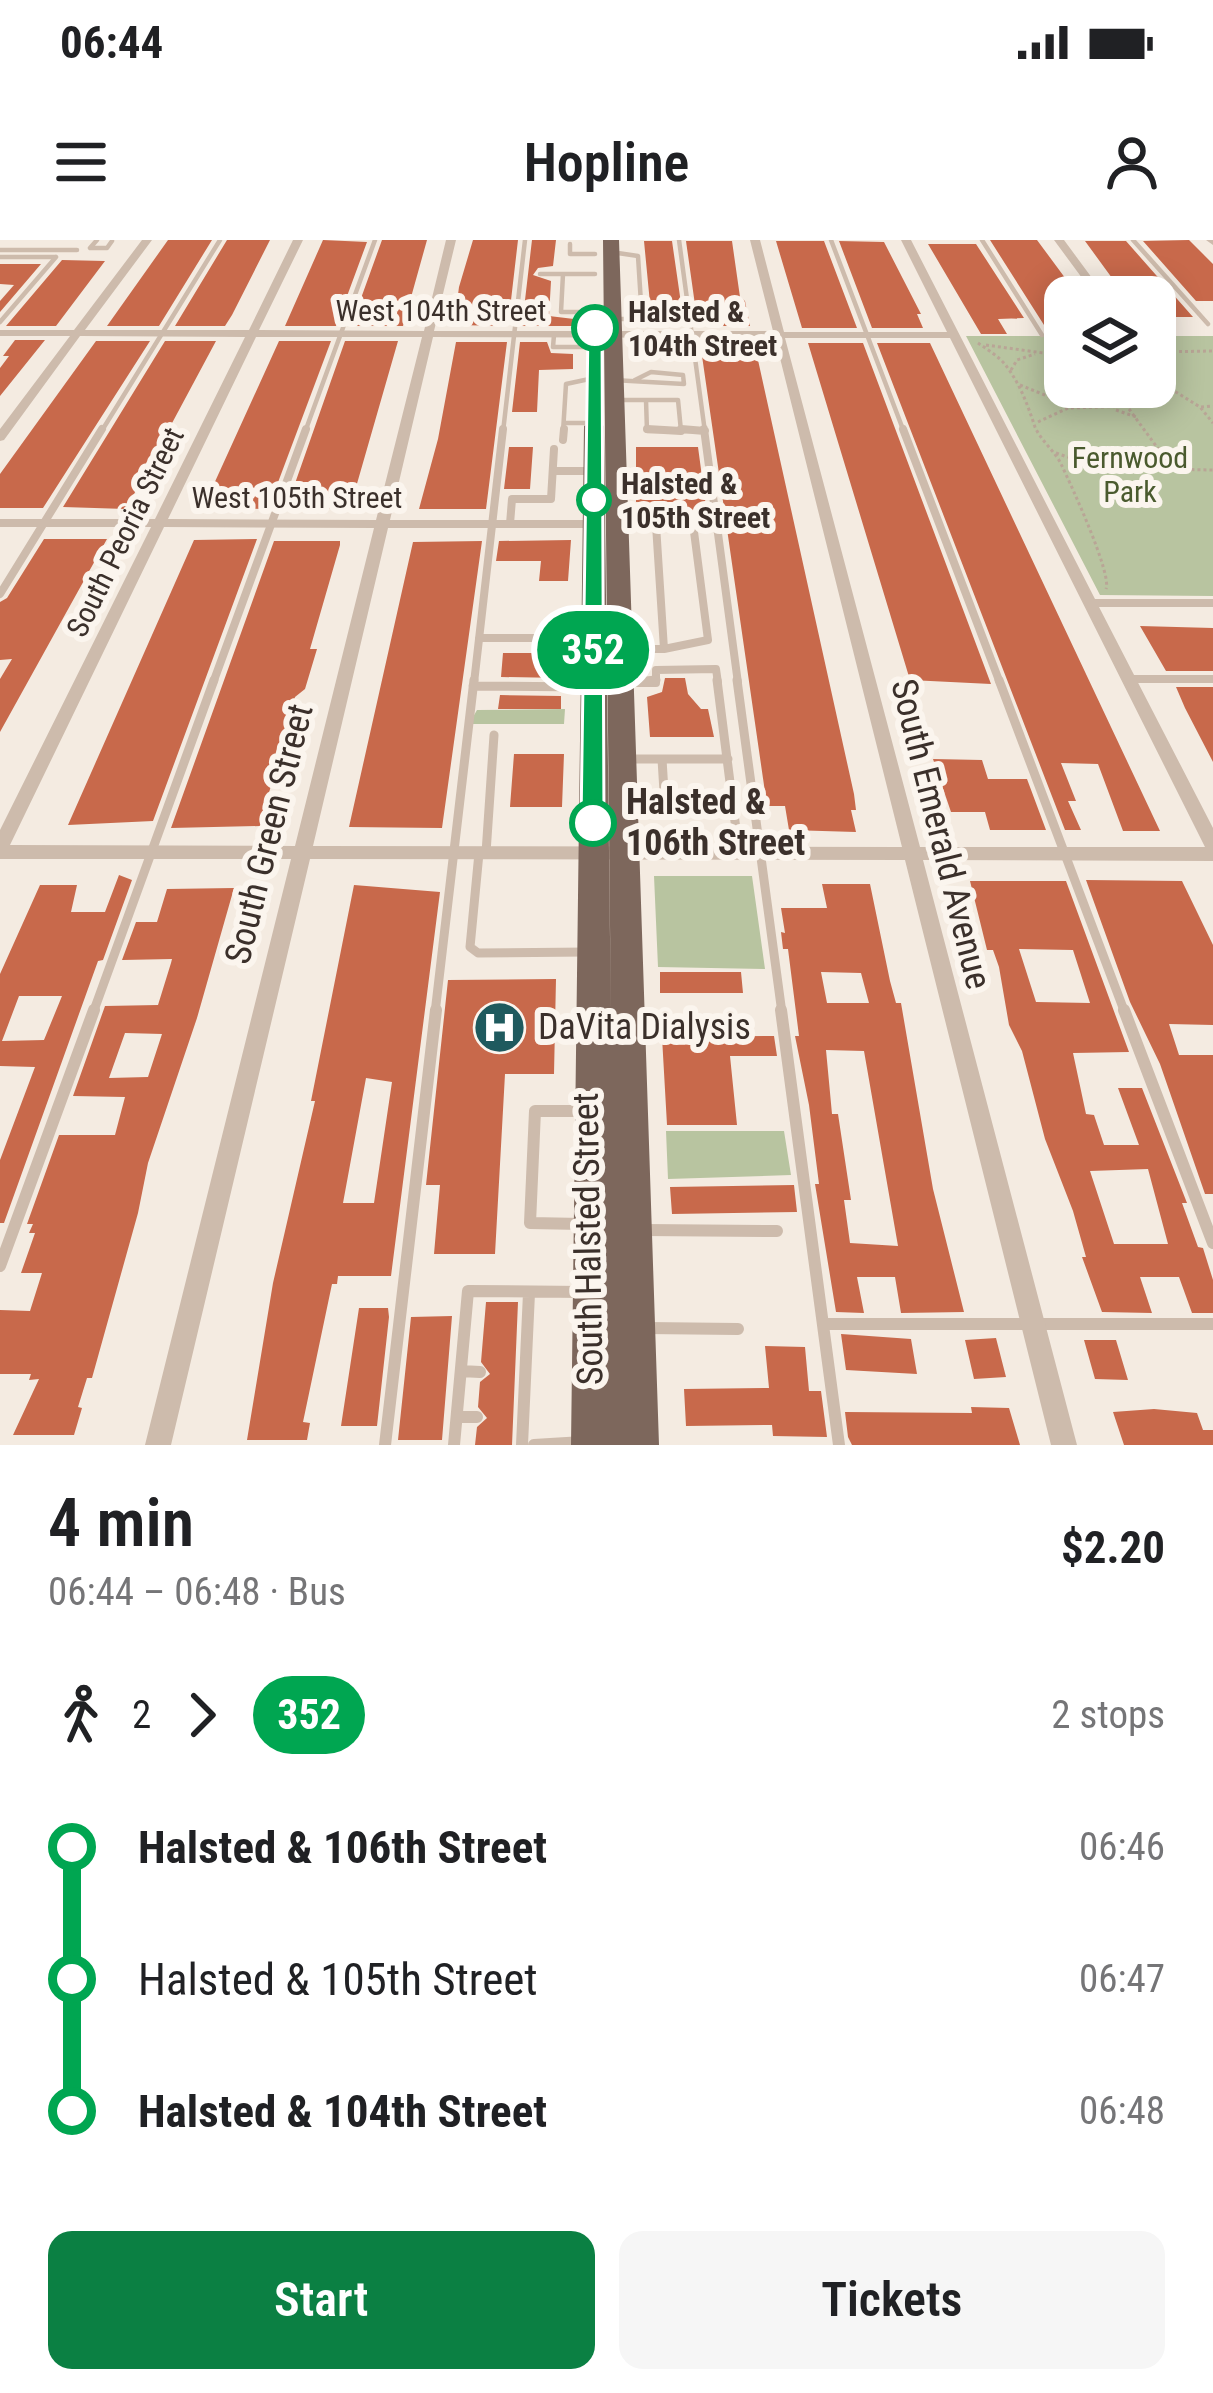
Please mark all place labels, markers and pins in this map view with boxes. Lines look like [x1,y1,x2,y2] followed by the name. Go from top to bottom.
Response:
[628,294,777,363] place label: Halsted & 104th Street
[573,306,617,350] marker: Halsted & 104th Street
[621,466,770,535] place label: Halsted & 105th Street
[578,484,610,516] marker: Halsted & 105th Street
[626,781,805,864] place label: Halsted & 106th Street
[571,801,615,845] marker: Halsted & 106th Street
[471,999,527,1055] hospital icon: DaVita Dialysis
[538,1006,751,1048] place label: DaVita Dialysis

